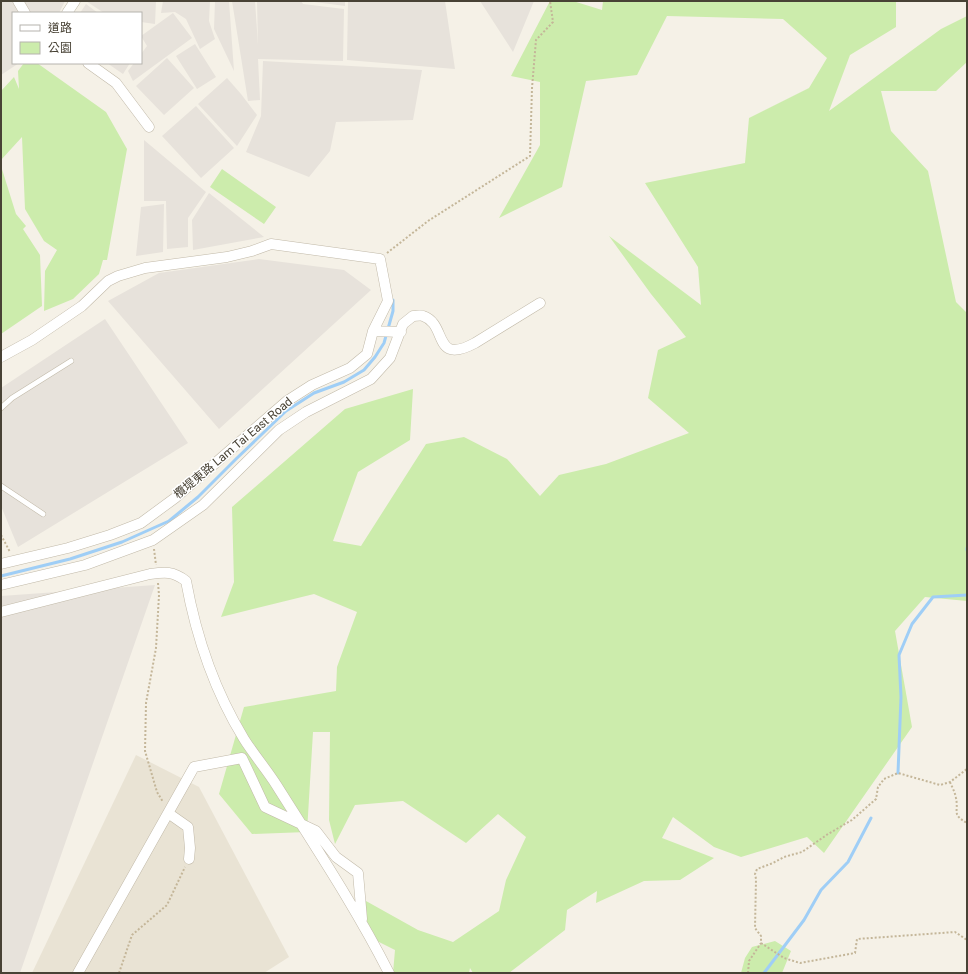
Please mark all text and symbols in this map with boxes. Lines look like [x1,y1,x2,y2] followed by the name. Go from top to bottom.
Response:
[12,12,142,64] legend
[48,21,72,35] text: 道路
[48,41,72,55] text: 公園
[171,394,295,502] street label: 欖堤東路 Lam Tai East Road

